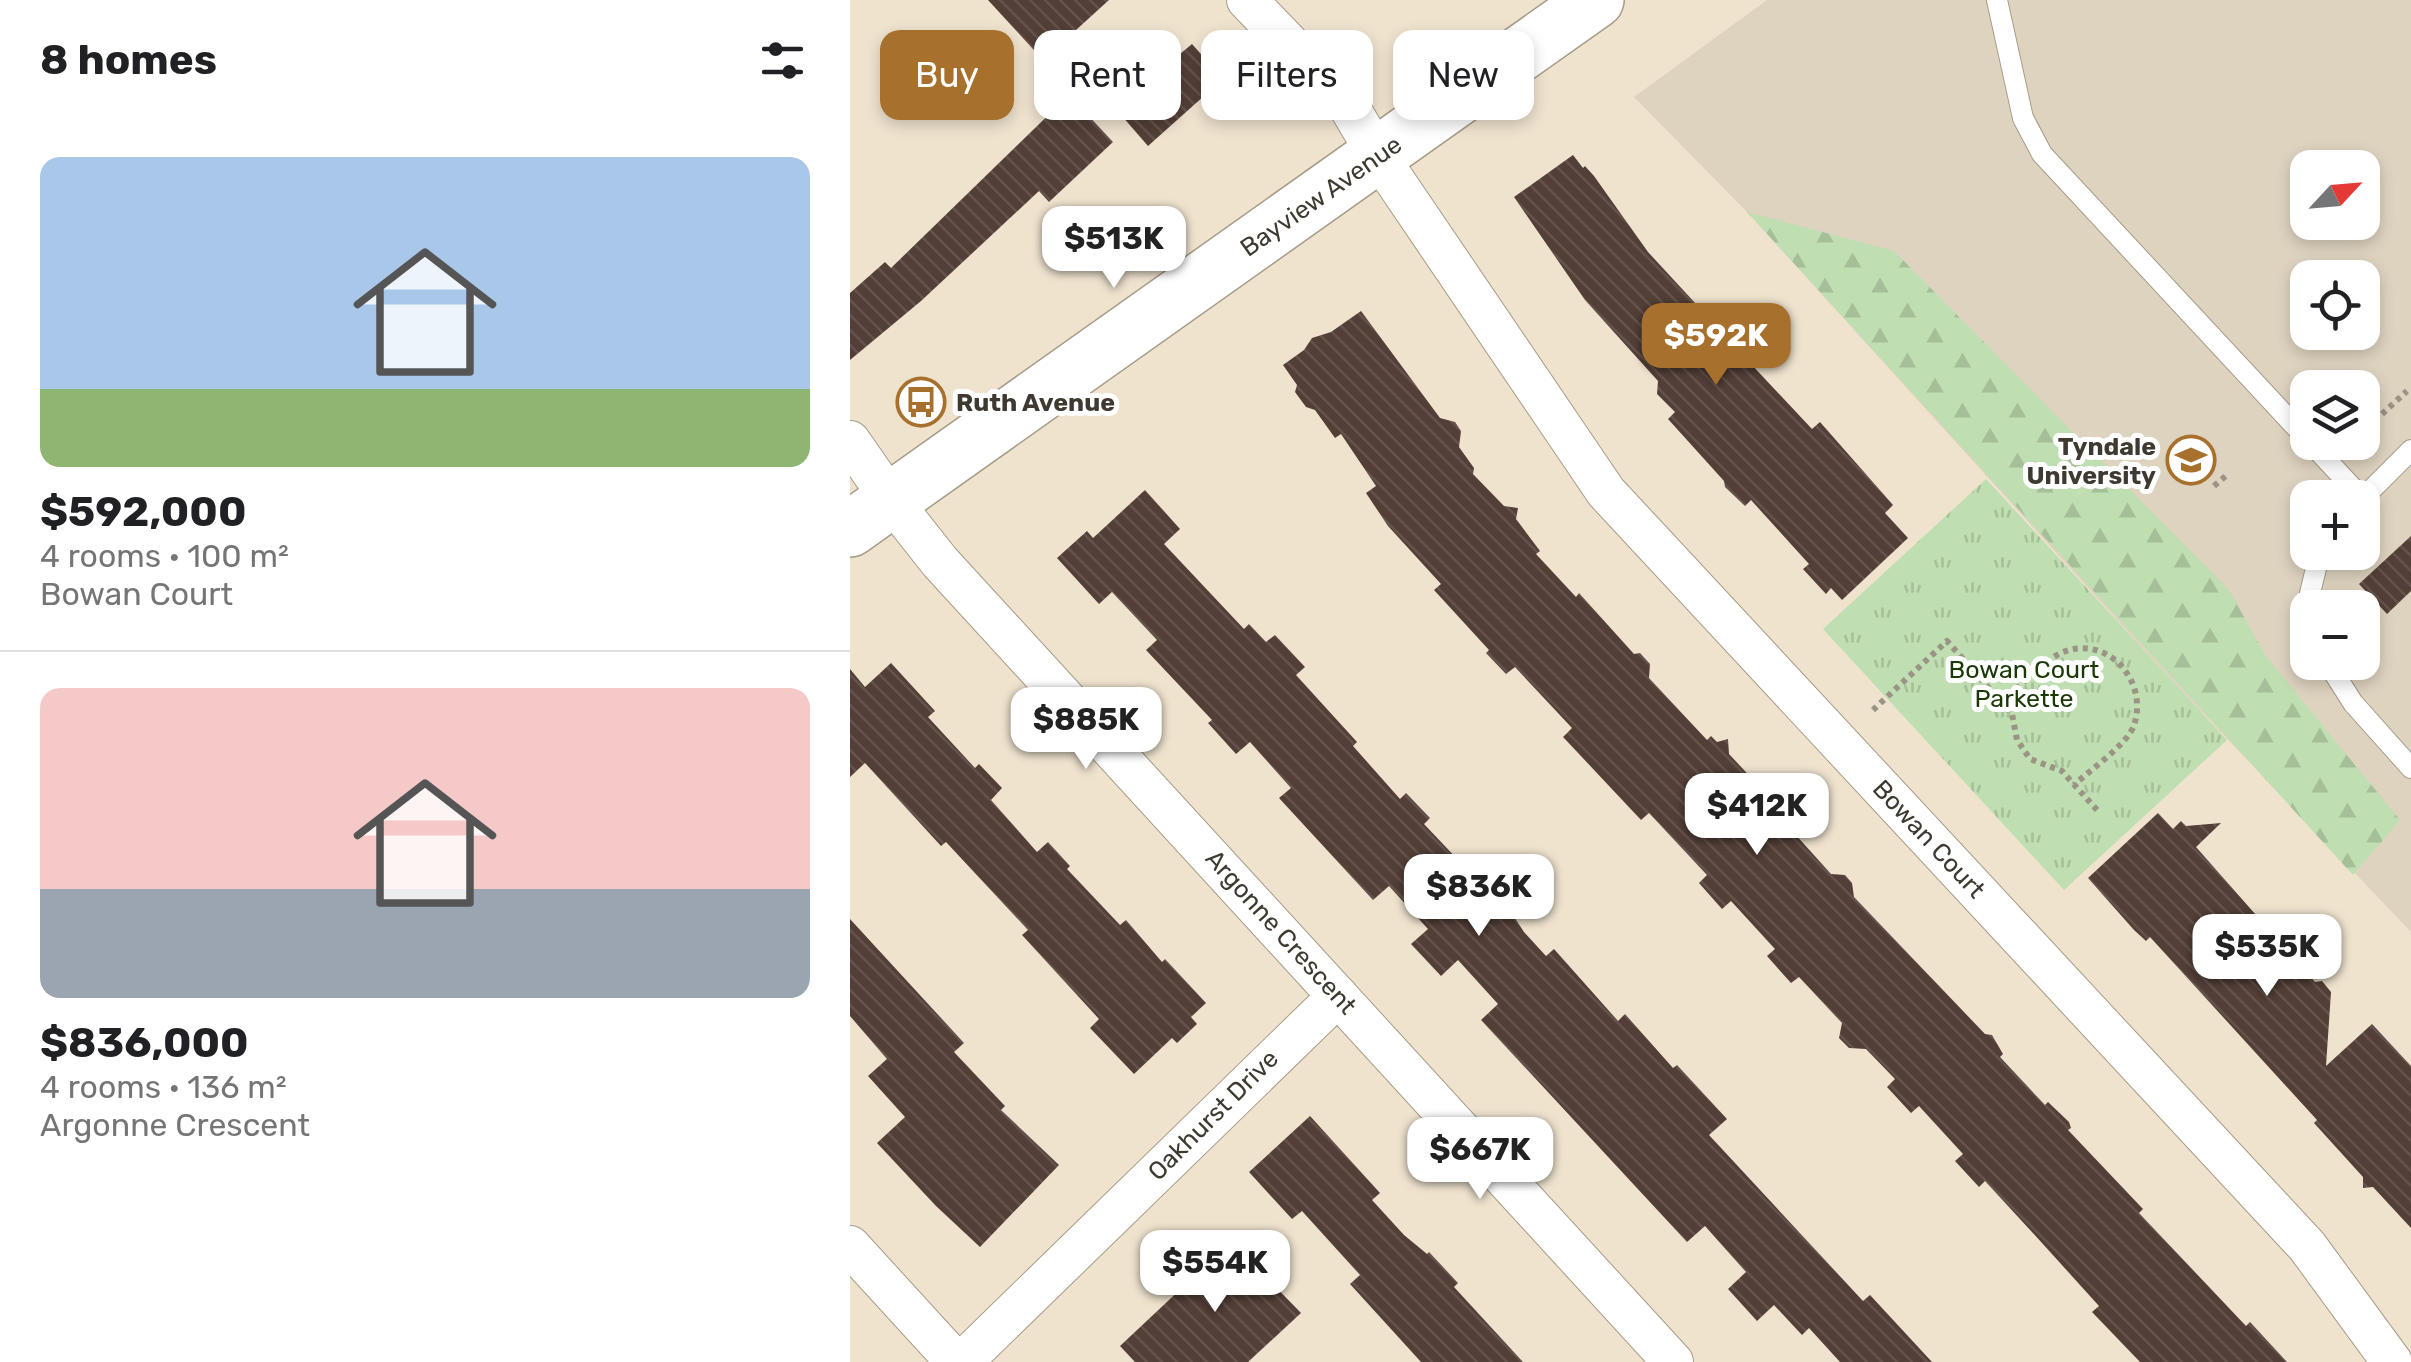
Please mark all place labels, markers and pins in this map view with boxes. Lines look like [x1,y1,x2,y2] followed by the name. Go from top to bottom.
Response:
[1044,206,1184,291] pin: $513K
[1646,303,1786,388] pin: $592K
[895,376,947,428] bus stop icon: Ruth Avenue
[956,388,1115,417] place label: Ruth Avenue
[2026,432,2156,490] place label: Tyndale University
[2165,434,2217,486] school or university icon: Tyndale University
[1016,687,1156,772] pin: $885K
[1687,773,1827,858] pin: $412K
[1409,854,1549,939] pin: $836K
[2197,914,2337,999] pin: $535K
[1410,1117,1550,1202] pin: $667K
[1145,1230,1285,1315] pin: $554K

